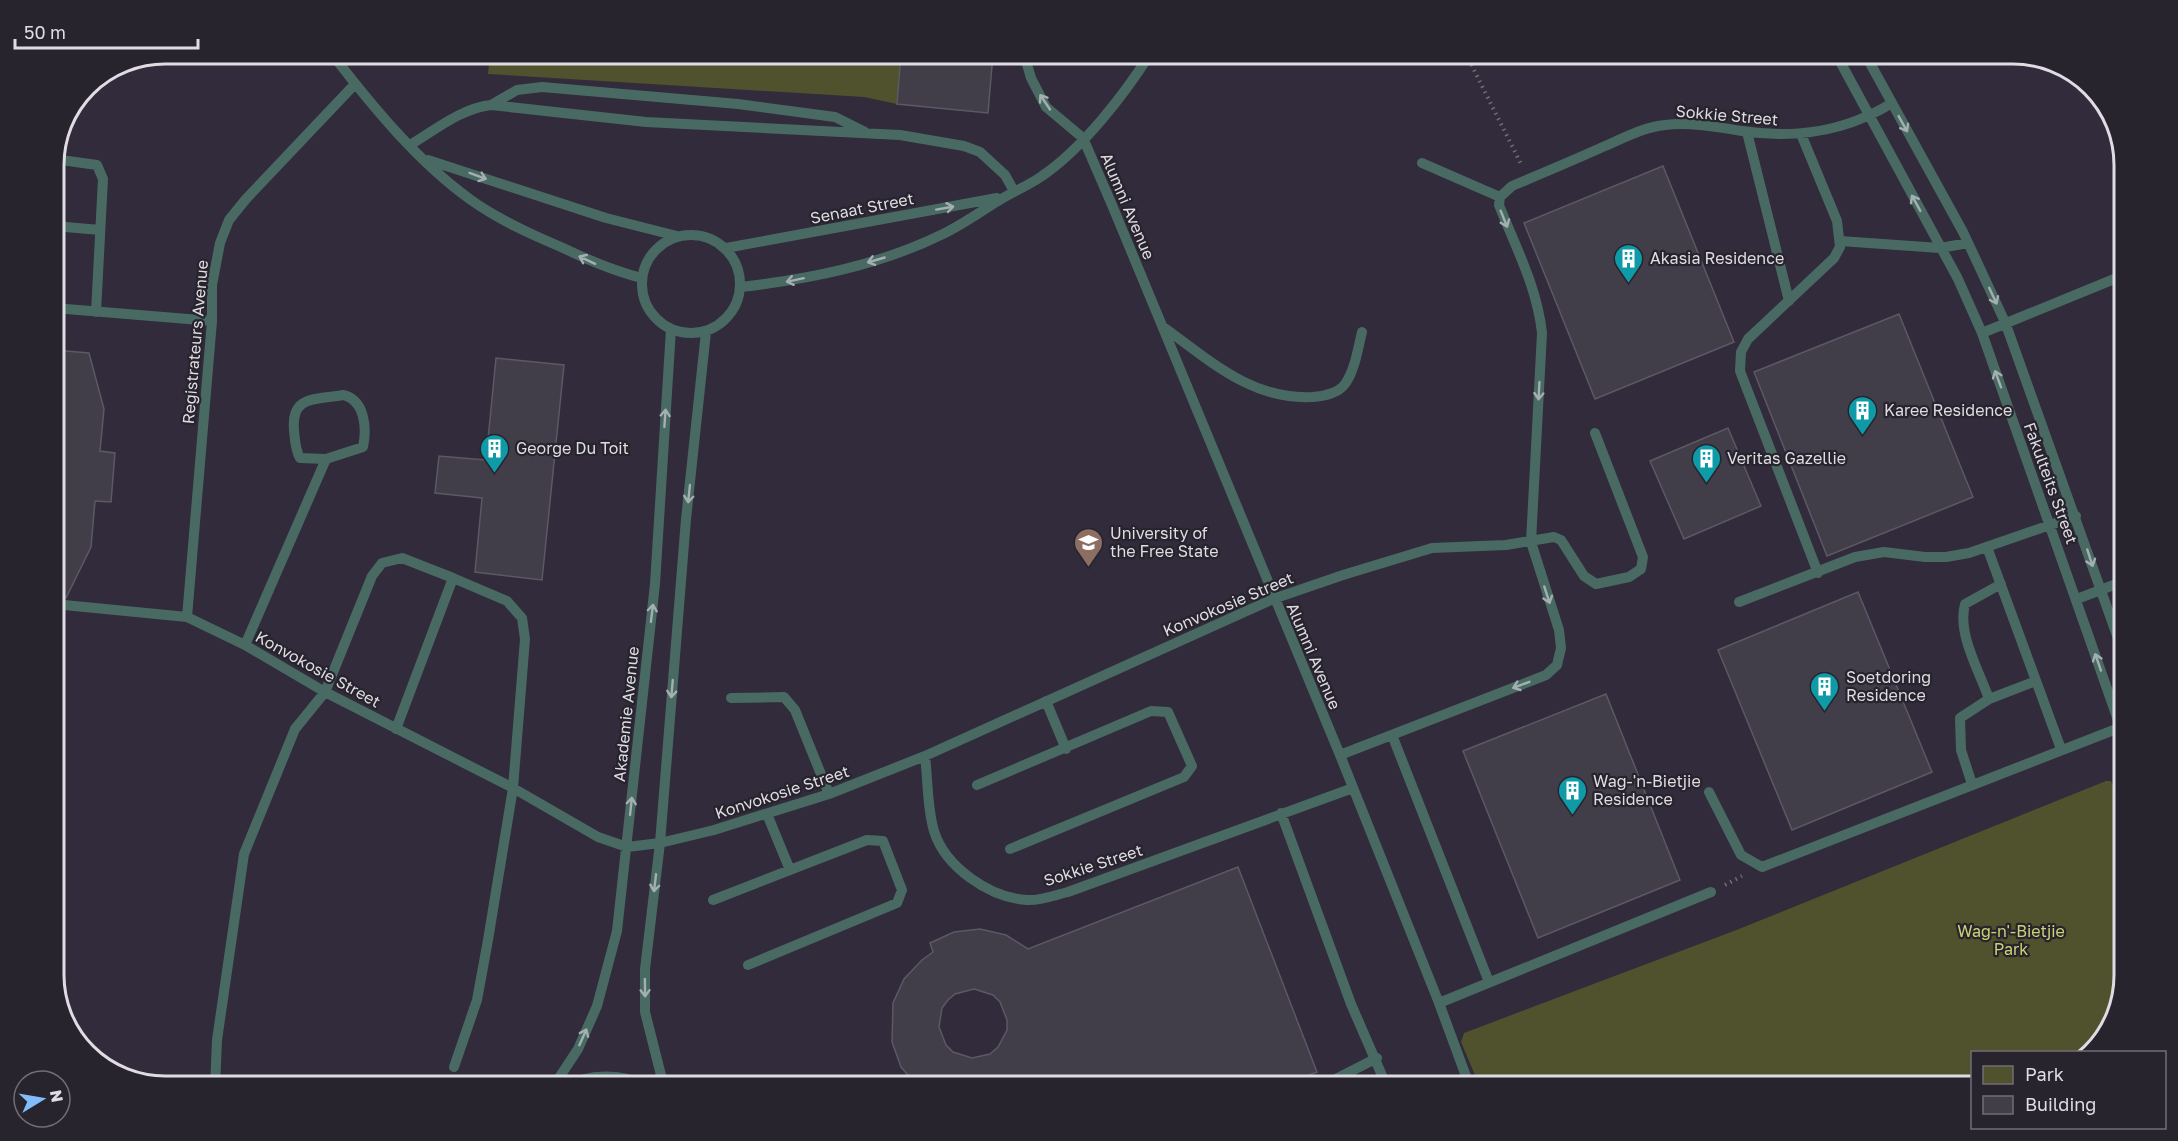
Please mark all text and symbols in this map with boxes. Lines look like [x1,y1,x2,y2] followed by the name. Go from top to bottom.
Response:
[15,12,198,50] scale bar
[24,21,66,43] text: 50 m
[1039,95,1051,111] one-way arrow
[1675,101,1779,129] street label: Sokkie Street
[1897,115,1909,132] one-way arrow
[1097,150,1159,262] street label: Alumni Avenue
[468,171,487,182] one-way arrow
[809,188,915,228] street label: Senaat Street
[1910,195,1922,212] one-way arrow
[934,202,954,213] one-way arrow
[1500,210,1511,228] one-way arrow
[1613,242,1645,284] building icon: Akasia Residence
[1650,248,1784,268] place label: Akasia Residence
[578,253,596,265] one-way arrow
[867,255,886,266] one-way arrow
[178,259,212,425] street label: Registrateurs Avenue
[785,274,804,286] one-way arrow
[1988,287,2000,305] one-way arrow
[1992,370,2003,389] one-way arrow
[1533,381,1544,401] one-way arrow
[1847,394,1879,436] building icon: Karee Residence
[1884,400,2012,420] place label: Karee Residence
[660,409,671,429] one-way arrow
[2020,419,2082,547] street label: Fakulteits Street
[479,432,511,474] building icon: George Du Toit
[516,438,629,458] place label: George Du Toit
[1690,442,1722,484] building icon: Veritas Gazellie
[1727,448,1846,468] place label: Veritas Gazellie
[683,484,694,504] one-way arrow
[1110,523,1219,561] place label: University of the Free State
[1073,526,1105,568] school or university icon: University of the Free State
[2085,548,2096,567] one-way arrow
[1160,567,1296,641] street label: Konvokosie Street
[1543,585,1554,604] one-way arrow
[1283,600,1345,712] street label: Alumni Avenue
[646,603,657,623] one-way arrow
[252,626,384,712] street label: Konvokosie Street
[609,645,643,783] street label: Akademie Avenue
[2092,653,2103,672] one-way arrow
[1846,667,1931,705] place label: Soetdoring Residence
[1809,670,1841,712] building icon: Soetdoring Residence
[666,678,677,698] one-way arrow
[1513,680,1531,691] one-way arrow
[712,761,852,823] street label: Konvokosie Street
[1593,771,1701,809] place label: Wag-'n-Bietjie Residence
[1556,774,1588,816] building icon: Wag-'n-Bietjie Residence
[626,797,637,817] one-way arrow
[1041,840,1145,890] street label: Sokkie Street
[650,872,661,892] one-way arrow
[1957,921,2065,959] park label: Wag-n'-Bietjie Park
[639,978,651,998] one-way arrow
[578,1029,589,1047] one-way arrow
[1971,1051,2166,1129] legend
[2025,1063,2064,1085] text: Park
[12,1069,72,1129] north arrow
[46,1088,68,1104] text: N
[2025,1093,2096,1115] text: Building

